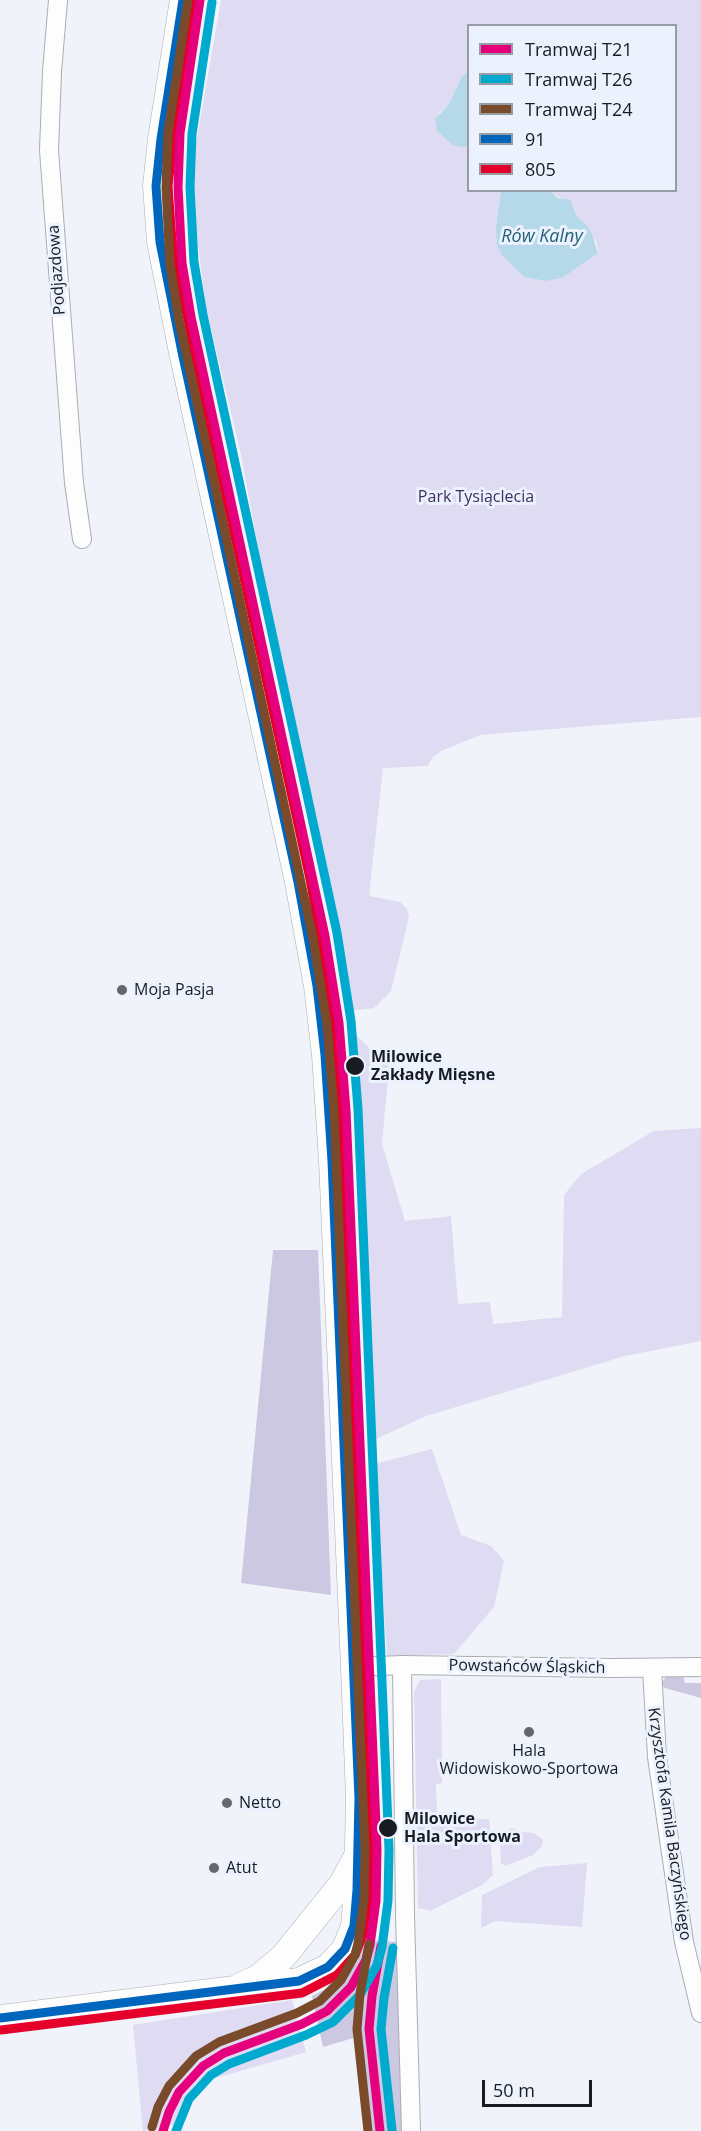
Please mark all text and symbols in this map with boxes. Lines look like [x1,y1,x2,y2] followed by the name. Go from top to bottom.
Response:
[467,24,677,192] legend
[525,37,633,61] text: Tramwaj T21
[525,67,633,91] text: Tramwaj T26
[525,97,633,121] text: Tramwaj T24
[525,127,546,151] text: 91
[525,157,556,181] text: 805
[44,224,70,316] street label: Podjazdowa
[501,226,583,248] water label: Rów Kalny
[418,487,534,507] park label: Park Tysiąclecia
[134,980,214,1000] place label: Moja Pasja
[115,983,129,997] marker: Moja Pasja
[371,1047,495,1085] place label: Milowice Zakłady Mięsne
[344,1055,366,1077] marker: Milowice Zakłady Mięsne
[448,1656,606,1678] street label: Powstańców Śląskich
[643,1706,695,1942] street label: Krzysztofa Kamila Baczyńskiego
[522,1725,536,1739] marker: Hala Widowiskowo-Sportowa
[440,1741,618,1779] place label: Hala Widowiskowo-Sportowa
[239,1793,281,1813] place label: Netto
[220,1796,234,1810] marker: Netto
[404,1809,521,1847] place label: Milowice Hala Sportowa
[377,1817,399,1839] marker: Milowice Hala Sportowa
[226,1858,257,1878] place label: Atut
[207,1861,221,1875] marker: Atut
[485,2068,594,2106] scale bar
[493,2078,535,2102] text: 50 m

